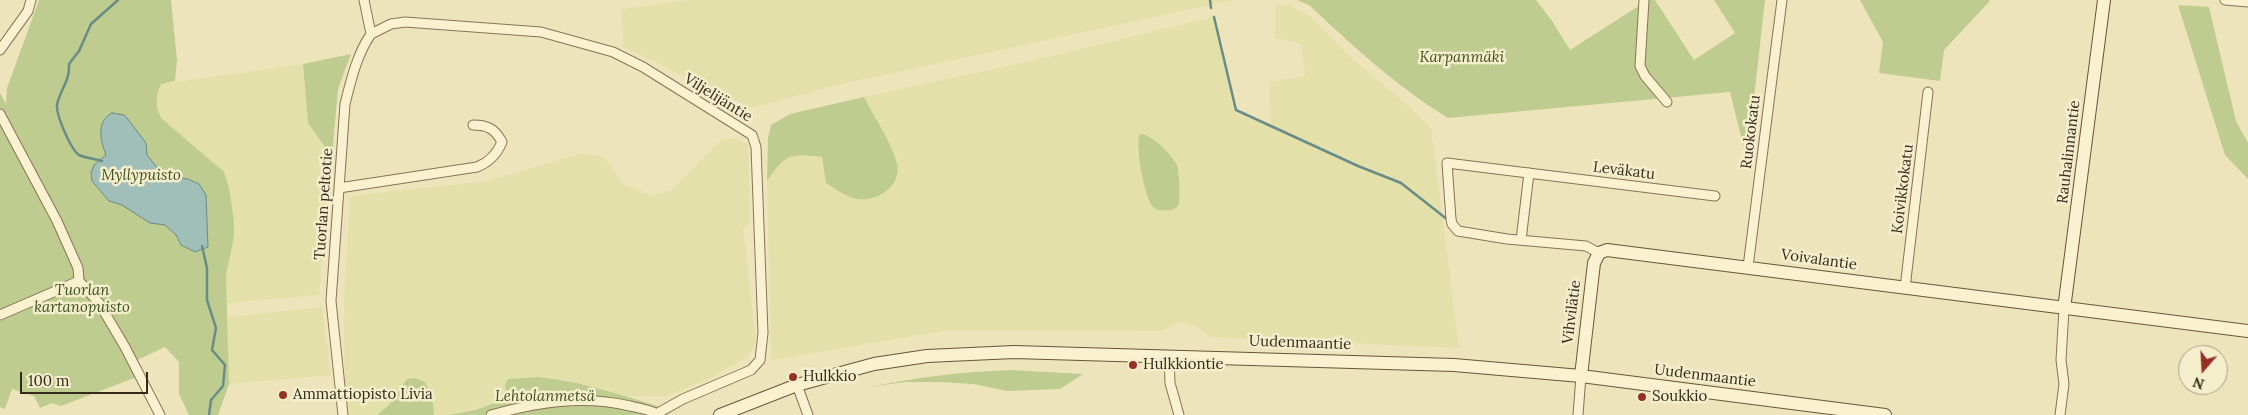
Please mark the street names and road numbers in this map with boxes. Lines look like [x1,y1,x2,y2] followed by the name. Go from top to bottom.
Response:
[681,70,755,126] street label: Viljelijäntie
[1738,94,1764,170] street label: Ruokokatu
[2054,99,2084,205] street label: Rauhalinnantie
[1889,143,1917,235] street label: Koivikkokatu
[311,147,337,261] street label: Tuorlan peltotie
[1592,158,1656,184] street label: Leväkatu
[1780,246,1858,274] street label: Voivalantie
[1559,279,1585,345] street label: Vihvilätie
[1248,332,1352,354] street label: Uudenmaantie
[1653,361,1757,391] street label: Uudenmaantie

